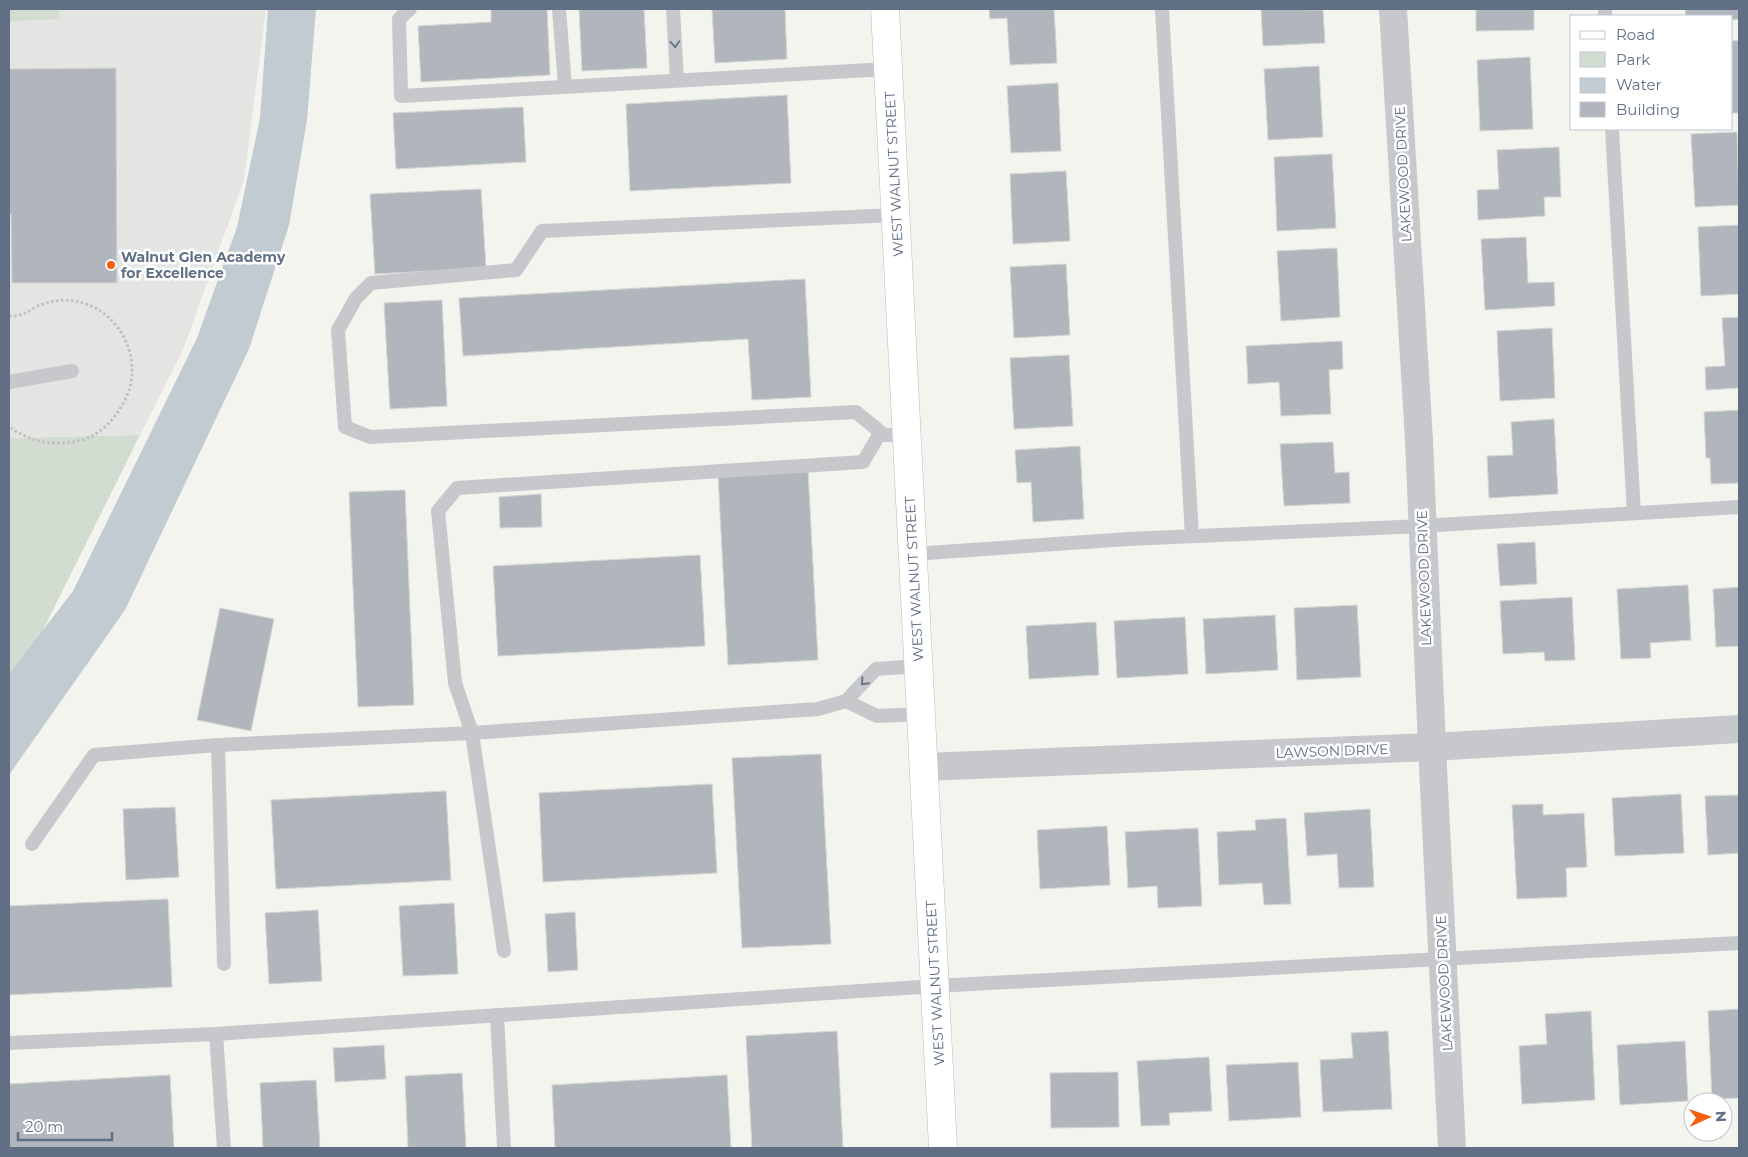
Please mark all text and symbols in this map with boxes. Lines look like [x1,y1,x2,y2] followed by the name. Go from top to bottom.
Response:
[1570,15,1733,130] legend
[1616,25,1655,44] text: Road
[669,41,680,49] one-way arrow
[1616,50,1650,69] text: Park
[1616,75,1662,94] text: Water
[881,91,907,257] street label: WEST WALNUT STREET
[1616,100,1680,119] text: Building
[1390,106,1416,242] street label: LAKEWOOD DRIVE
[121,248,286,282] place label: Walnut Glen Academy for Excellence
[105,259,117,271] marker: Walnut Glen Academy for Excellence
[901,496,927,662] street label: WEST WALNUT STREET
[1413,510,1435,646] street label: LAKEWOOD DRIVE
[861,676,870,685] one-way arrow
[1275,740,1389,762] street label: LAWSON DRIVE
[922,900,948,1066] street label: WEST WALNUT STREET
[1431,915,1457,1051] street label: LAKEWOOD DRIVE
[1683,1092,1733,1142] north arrow
[18,1110,111,1142] scale bar
[1712,1110,1730,1122] text: N
[25,1117,63,1136] text: 20 m

